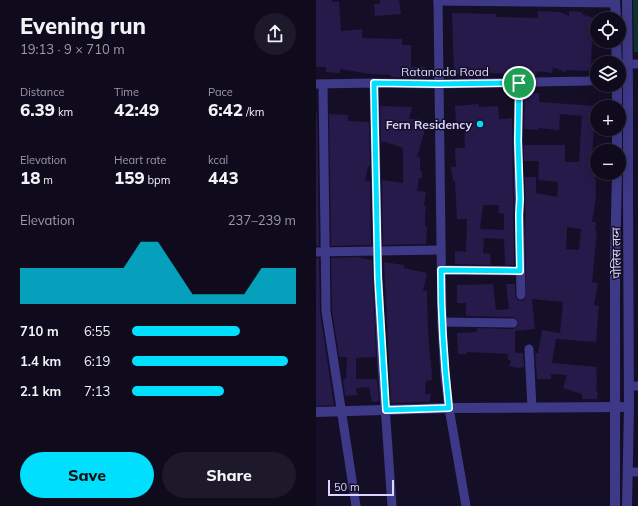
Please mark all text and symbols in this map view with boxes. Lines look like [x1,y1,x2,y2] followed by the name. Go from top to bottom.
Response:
[20,12,146,40] text: Evening run
[590,12,626,180] map controls
[590,12,626,48] button: locate
[254,13,296,55] button: share
[20,41,125,57] text: 19:13 · 9 × 710 m
[590,56,626,92] button: layers
[401,64,489,79] street label: Ratanada Road
[502,66,536,100] pin
[508,72,530,94] icon: arrive
[20,85,64,99] text: Distance
[114,85,139,99] text: Time
[208,85,233,99] text: Pace
[20,99,55,120] text: 6.39
[114,99,159,120] text: 42:49
[208,99,243,120] text: 6:42
[590,100,626,136] button: +
[55,105,73,119] text: km
[243,105,264,119] text: /km
[386,117,472,132] place label: Fern Residency
[475,119,485,129] marker: Fern Residency
[590,144,626,180] button: −
[20,153,67,167] text: Elevation
[114,153,166,167] text: Heart rate
[208,153,228,167] text: kcal
[20,167,40,188] text: 18
[114,167,145,188] text: 159
[208,167,239,188] text: 443
[40,173,53,187] text: m
[145,173,170,187] text: bpm
[20,212,75,228] text: Elevation
[228,212,296,228] text: 237–239 m
[608,227,624,279] street label: पोलिस लय्न
[20,323,59,339] text: 710 m
[84,323,110,339] text: 6:55
[20,353,61,369] text: 1.4 km
[84,353,110,369] text: 6:19
[20,383,61,399] text: 2.1 km
[84,383,110,399] text: 7:13
[20,452,154,498] button: Save
[162,452,296,498] button: Share
[328,478,394,497] scale bar
[334,480,360,494] text: 50 m

